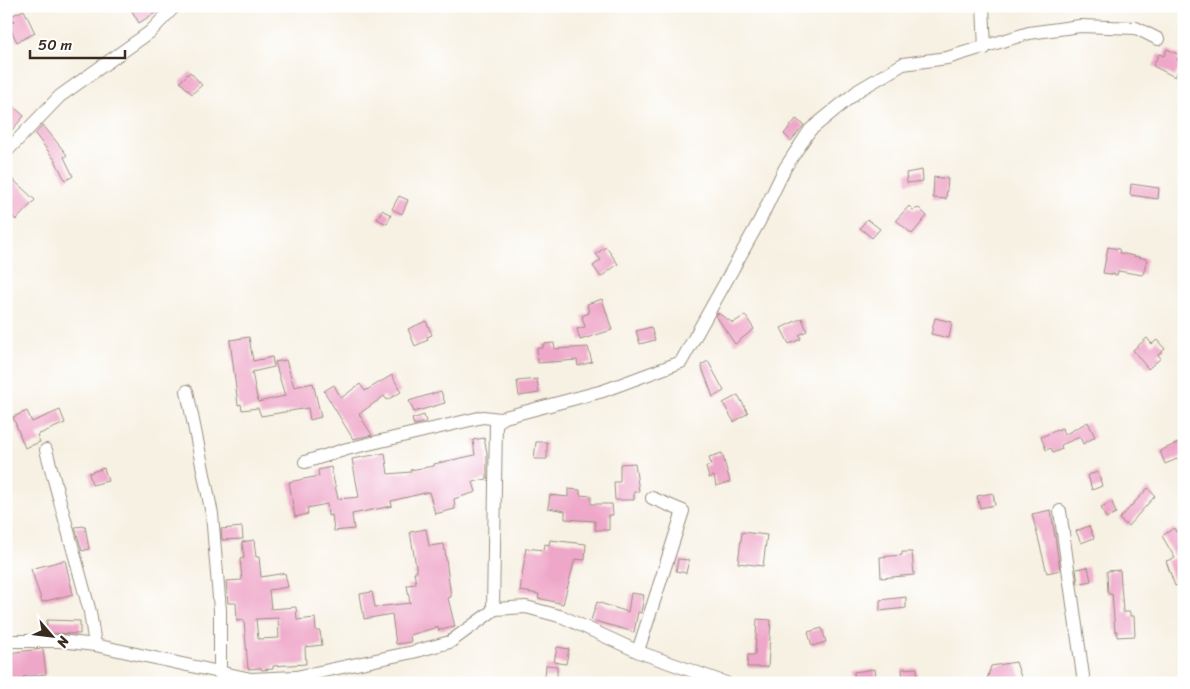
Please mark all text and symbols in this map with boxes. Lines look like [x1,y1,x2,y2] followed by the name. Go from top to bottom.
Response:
[30,28,125,60] scale bar
[38,32,73,58] text: 50 m
[28,612,78,662] north arrow
[50,631,77,652] text: N

